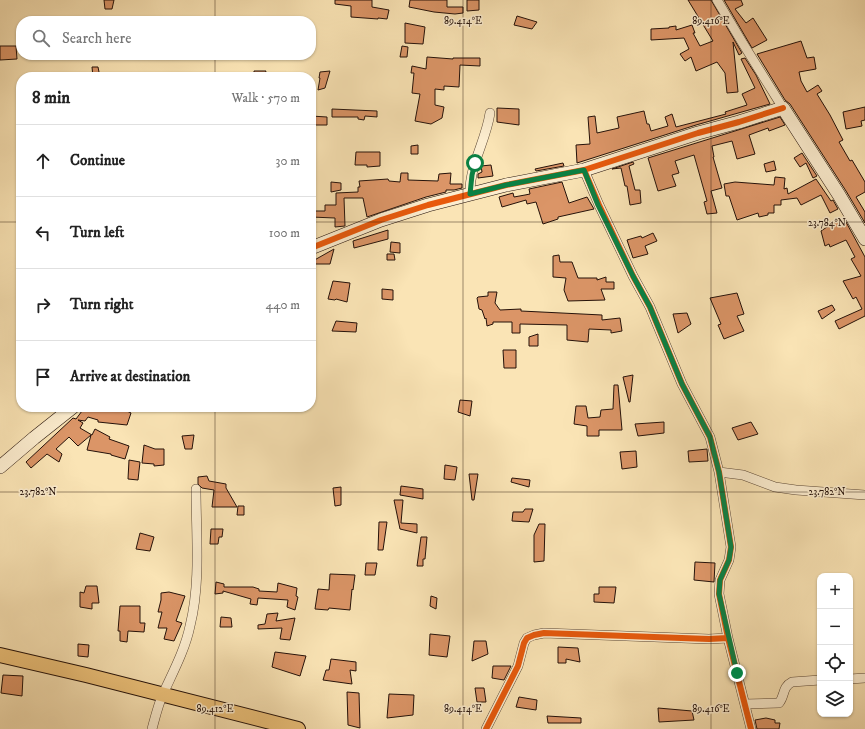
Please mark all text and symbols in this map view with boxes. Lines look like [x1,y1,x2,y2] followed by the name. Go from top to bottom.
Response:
[444,15,482,27] text: 89.414°E
[692,15,730,27] text: 89.416°E
[16,16,316,60] search box
[30,27,52,49] icon: search
[62,29,131,48] text: Search here
[32,87,70,109] text: 8 min
[231,90,300,106] text: Walk · 570 m
[32,150,54,172] icon: ahead
[70,151,125,170] text: Continue
[276,153,300,169] text: 30 m
[466,154,484,172] route start
[808,217,846,229] text: 23.784°N
[32,222,54,244] icon: left
[70,223,124,242] text: Turn left
[269,225,300,241] text: 100 m
[32,294,54,316] icon: right
[70,295,133,314] text: Turn right
[265,297,300,313] text: 440 m
[32,366,54,388] icon: arrive
[70,367,190,386] text: Arrive at destination
[19,486,57,498] text: 23.782°N
[808,486,846,498] text: 23.782°N
[817,573,853,717] map controls
[817,573,853,609] button: +
[817,609,853,645] button: −
[817,645,853,681] button: locate
[728,664,746,682] route end
[817,681,853,717] button: layers
[196,703,234,715] text: 89.412°E
[444,703,482,715] text: 89.414°E
[692,703,730,715] text: 89.416°E

